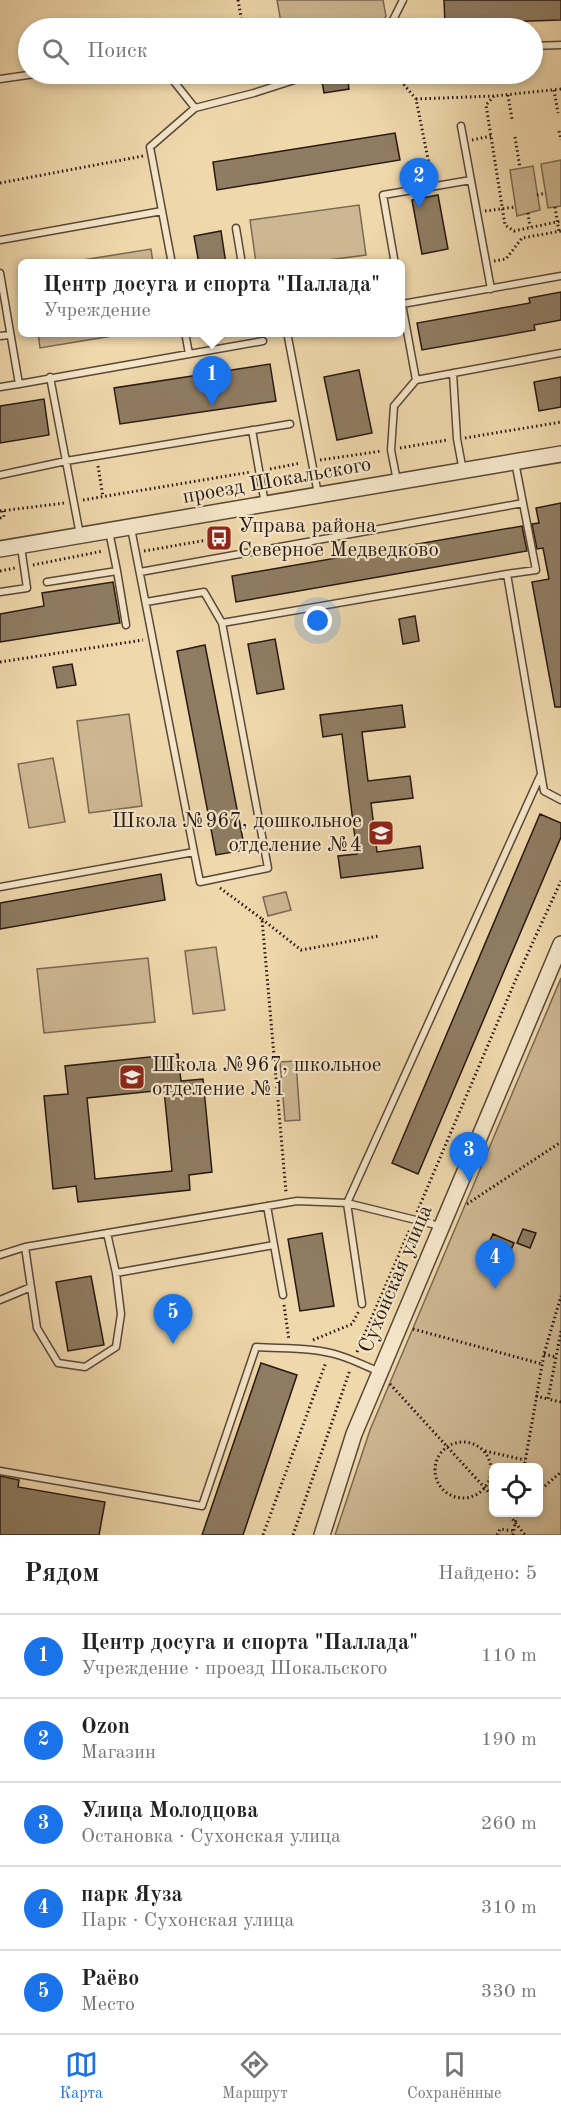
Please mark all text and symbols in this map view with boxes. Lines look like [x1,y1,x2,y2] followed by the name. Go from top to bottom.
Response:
[18,18,543,84] search box
[39,35,72,68] icon: search
[87,40,148,62] text: Поиск
[400,158,438,208] pin: 2
[18,259,405,337] popup
[43,274,380,296] text: Центр досуга и спорта "Паллада"
[43,301,151,321] text: Учреждение
[192,356,232,406] pin: 1
[181,454,373,508] street label: проезд Шокальского
[238,516,439,561] place label: Управа района Северное Медведково
[204,523,234,553] bus stop icon: Управа района Северное Медведково
[303,606,332,635] your location
[112,811,362,856] place label: Школа №967, дошкольное отделение №4
[366,818,396,848] school or university icon: Школа №967, дошкольное отделение №4
[152,1055,382,1100] place label: Школа №967, школьное отделение №1
[117,1062,147,1092] school or university icon: Школа №967, школьное отделение №1
[450,1132,488,1182] pin: 3
[355,1202,437,1356] street label: Сухонская улица
[476,1240,514,1289] pin: 4
[154,1294,192,1344] pin: 5
[489,1463,543,1517] map controls
[489,1463,543,1517] button: locate
[24,1561,99,1587] text: Рядом
[438,1564,537,1584] text: Найдено: 5
[81,1632,418,1654] text: Центр досуга и спорта "Паллада"
[38,1646,49,1666] text: 1
[481,1646,537,1666] text: 110 m
[81,1659,387,1679] text: Учреждение · проезд Шокальского
[81,1716,130,1738] text: Ozon
[38,1730,49,1750] text: 2
[481,1730,537,1750] text: 190 m
[81,1743,156,1763] text: Магазин
[81,1800,258,1822] text: Улица Молодцова
[38,1814,49,1834] text: 3
[481,1814,537,1834] text: 260 m
[81,1827,341,1847] text: Остановка · Сухонская улица
[81,1884,183,1906] text: парк Яуза
[38,1898,49,1918] text: 4
[481,1898,537,1918] text: 310 m
[81,1911,294,1931] text: Парк · Сухонская улица
[81,1968,139,1990] text: Раёво
[38,1982,49,2002] text: 5
[481,1982,537,2002] text: 330 m
[81,1995,135,2015] text: Место
[60,2048,103,2104] tab: Карта
[222,2048,288,2104] tab: Маршрут
[407,2048,501,2104] tab: Сохранённые

